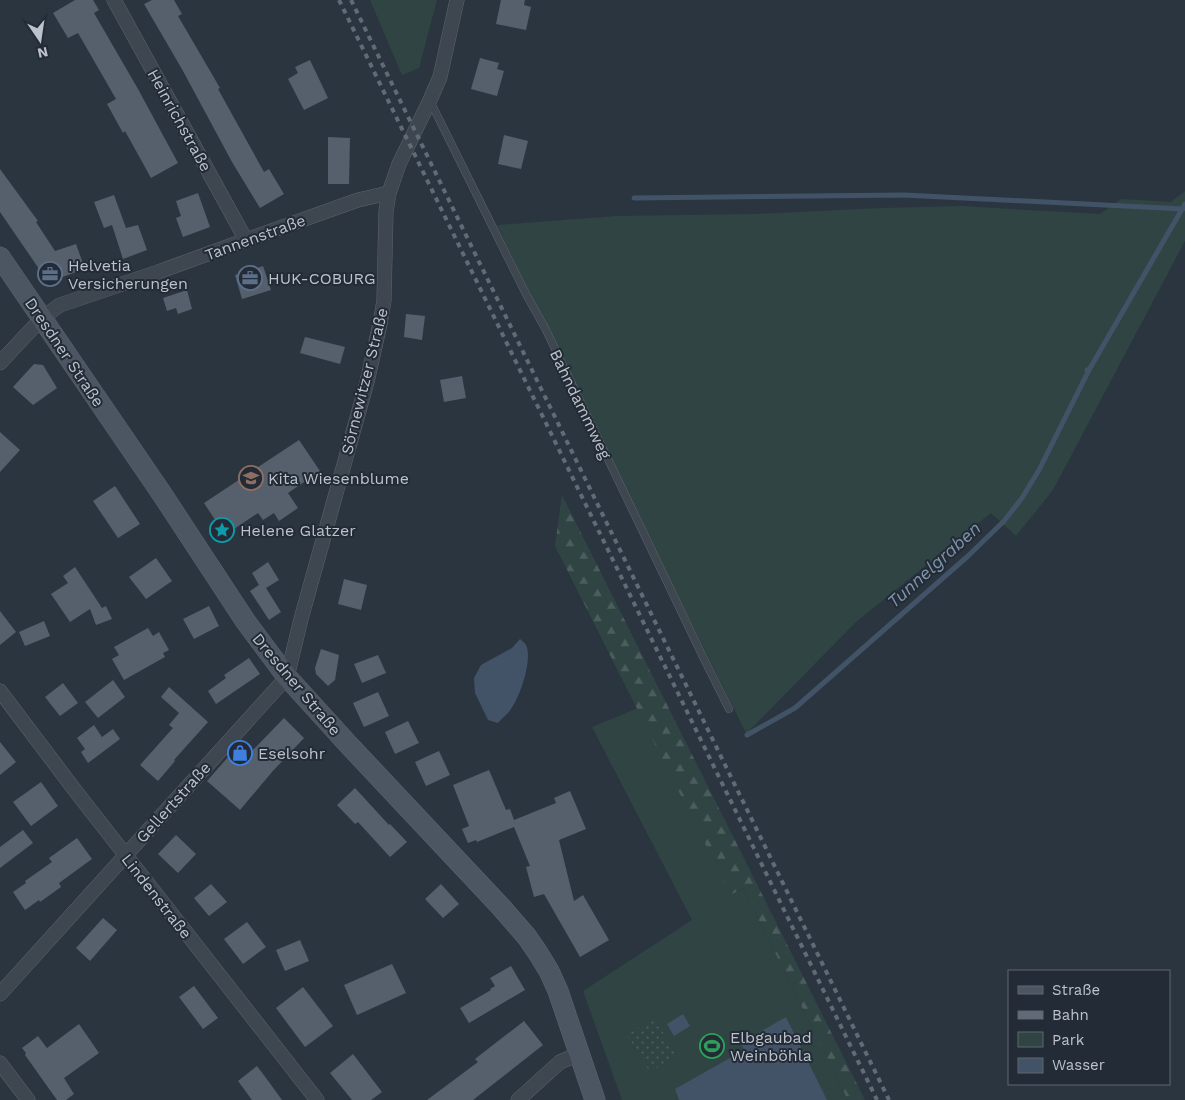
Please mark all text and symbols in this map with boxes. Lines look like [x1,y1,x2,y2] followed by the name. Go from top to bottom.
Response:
[15,15,65,65] north arrow
[36,44,50,62] text: N
[144,66,216,175] street label: Heinrichstraße
[202,210,308,264] street label: Tannenstraße
[68,256,188,293] place label: Helvetia Versicherungen
[37,261,63,287] office icon: Helvetia Versicherungen
[237,265,263,291] office icon: HUK-COBURG
[268,269,376,288] place label: HUK-COBURG
[21,294,108,410] street label: Dresdner Straße
[337,306,392,456] street label: Sörnewitzer Straße
[546,346,616,463] street label: Bahndammweg
[238,465,264,491] school or university icon: Kita Wiesenblume
[268,469,409,488] place label: Kita Wiesenblume
[209,517,235,543] place icon: Helene Glatzer
[883,517,985,612] water label: Tunnelgraben
[240,521,356,540] place label: Helene Glatzer
[248,629,345,739] street label: Dresdner Straße
[227,740,253,766] shop icon: Eselsohr
[258,744,326,763] place label: Eselsohr
[132,758,215,847] street label: Gellertstraße
[118,850,196,943] street label: Lindenstraße
[1008,970,1170,1085] legend
[1052,981,1100,999] text: Straße
[1052,1006,1089,1024] text: Bahn
[730,1028,812,1065] place label: Elbgaubad Weinböhla
[1052,1031,1085,1049] text: Park
[699,1033,725,1059] sports icon: Elbgaubad Weinböhla
[1052,1056,1105,1074] text: Wasser

